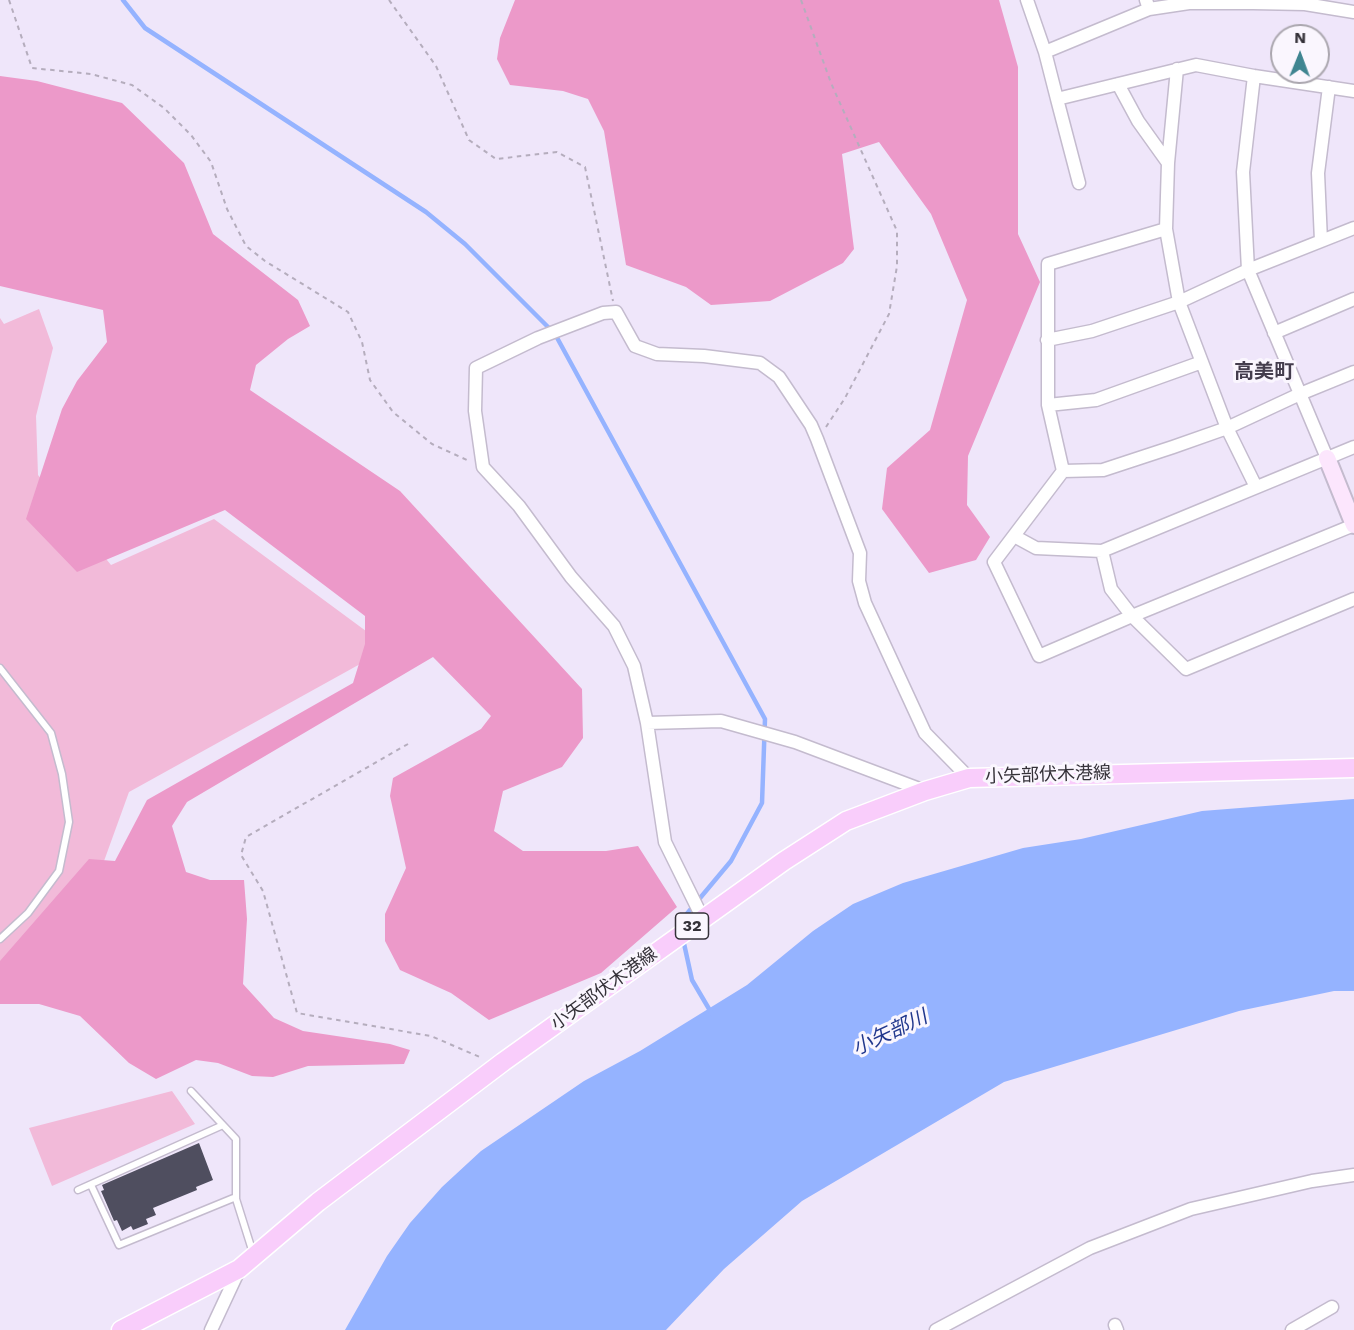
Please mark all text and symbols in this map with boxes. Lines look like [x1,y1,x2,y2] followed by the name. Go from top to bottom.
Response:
[1270,24,1330,84] north arrow
[1294,28,1306,47] text: N
[1234,360,1294,384] district label: 高美町
[985,762,1111,788] street label: 小矢部伏木港線
[676,913,708,939] road number: 32
[547,943,661,1035] street label: 小矢部伏木港線
[849,1005,931,1061] water label: 小矢部川

